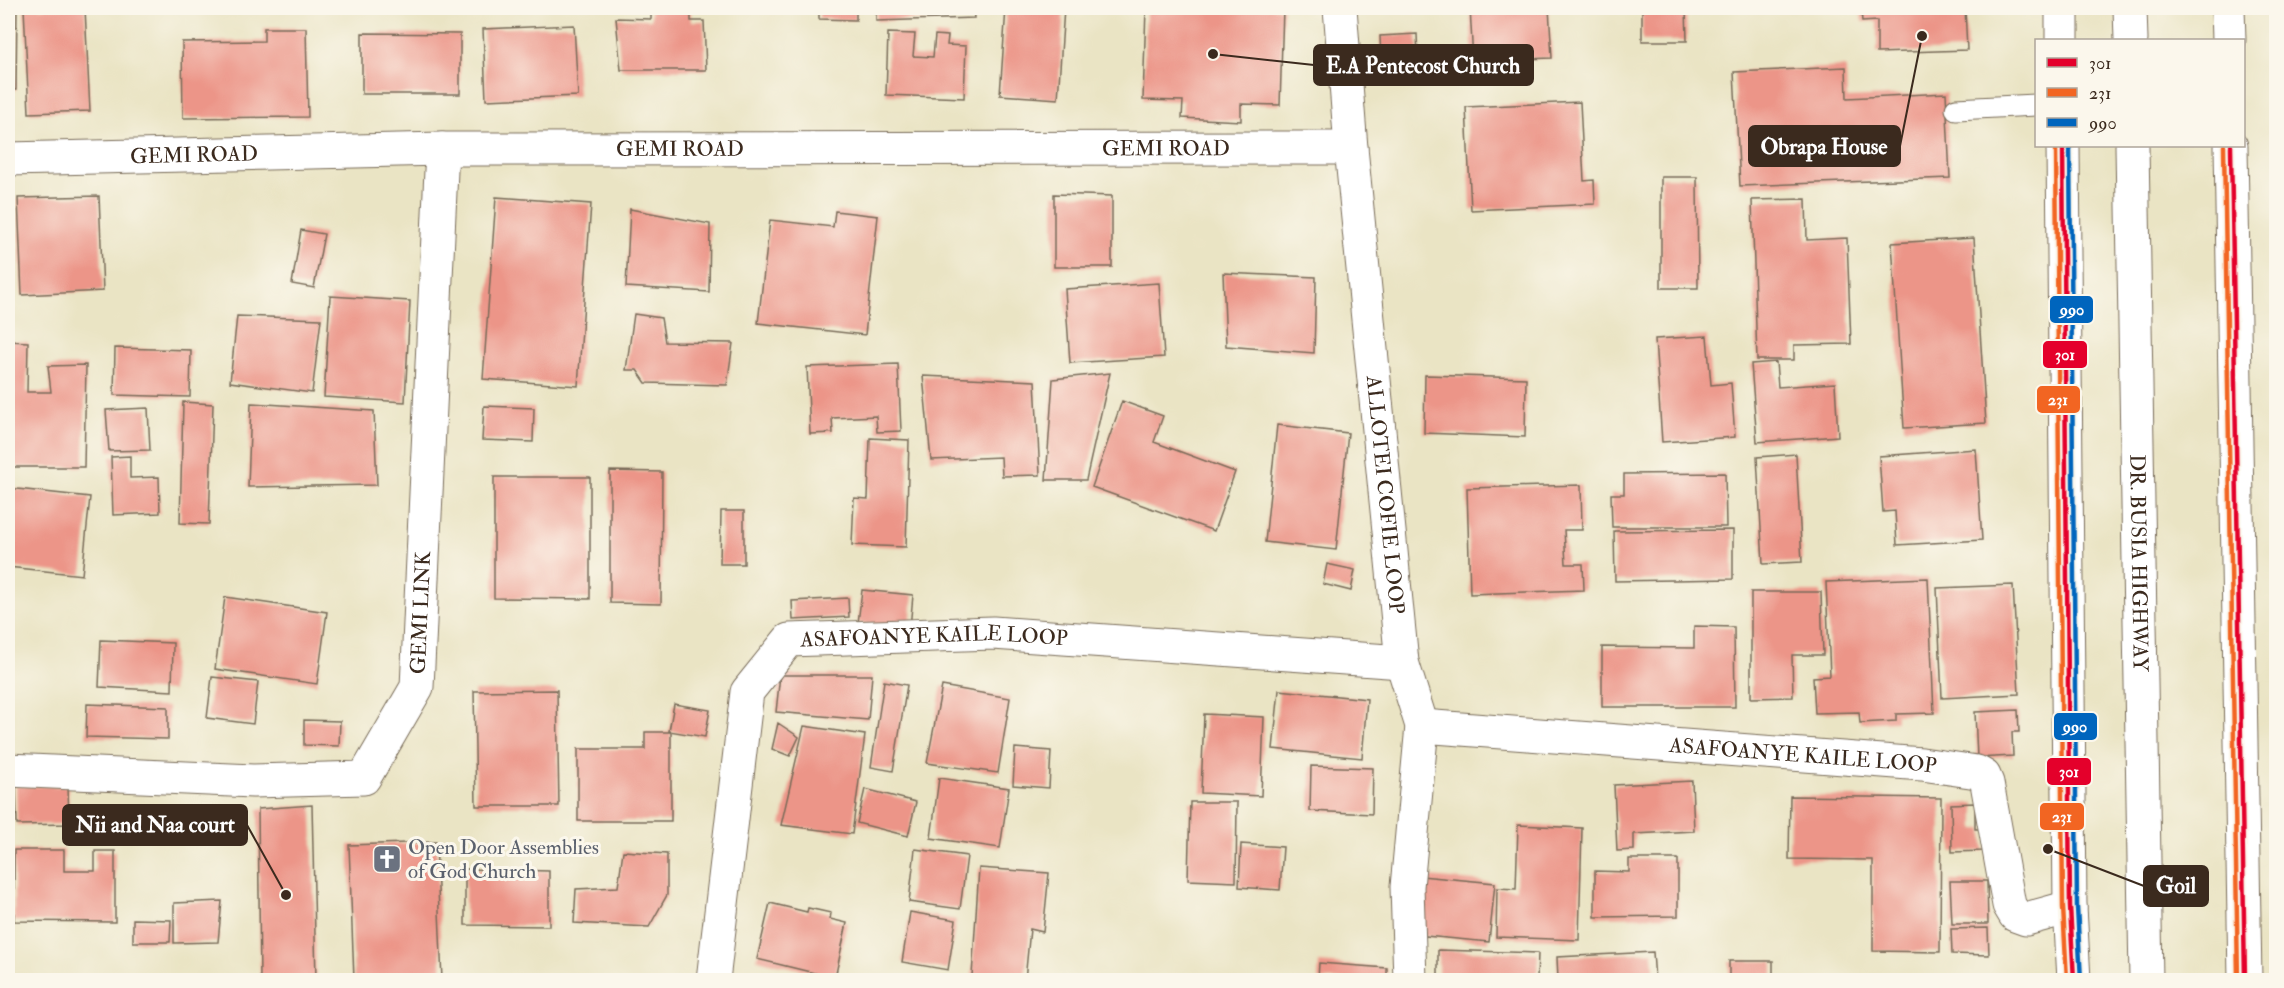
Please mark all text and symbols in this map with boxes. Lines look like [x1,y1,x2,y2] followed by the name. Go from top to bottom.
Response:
[2035,39,2245,147] legend
[1314,45,1533,85] callout: E.A Pentecost Church
[1326,52,1521,80] text: E.A Pentecost Church
[2089,52,2111,75] text: 301
[2089,82,2111,105] text: 231
[2087,112,2117,135] text: 990
[1749,126,1900,166] callout: Obrapa House
[1760,133,1888,162] text: Obrapa House
[1102,135,1230,162] street label: GEMI ROAD
[616,136,744,163] street label: GEMI ROAD
[130,140,258,170] street label: GEMI ROAD
[2049,295,2094,324] line badge: 990
[2058,300,2084,320] text: 990
[2042,340,2088,369] line badge: 301
[2055,345,2075,365] text: 301
[1360,373,1410,615] street label: ALLOTEI COFIE LOOP
[2036,385,2081,414] line badge: 231
[2048,390,2068,410] text: 231
[2123,454,2154,673] street label: DR. BUSIA HIGHWAY
[405,550,437,675] street label: GEMI LINK
[799,620,1069,654] street label: ASAFOANYE KAILE LOOP
[2053,712,2098,741] line badge: 990
[2061,717,2087,737] text: 990
[1667,732,1938,780] street label: ASAFOANYE KAILE LOOP
[2046,757,2092,786] line badge: 301
[2059,762,2079,782] text: 301
[2039,802,2085,831] line badge: 231
[63,805,247,845] callout: Nii and Naa court
[2052,807,2072,827] text: 231
[74,811,236,839] text: Nii and Naa court
[408,834,599,885] place label: Open Door Assemblies of God Church
[371,843,403,875] church icon: Open Door Assemblies of God Church
[2144,866,2208,906] callout: Goil
[2156,872,2197,900] text: Goil

